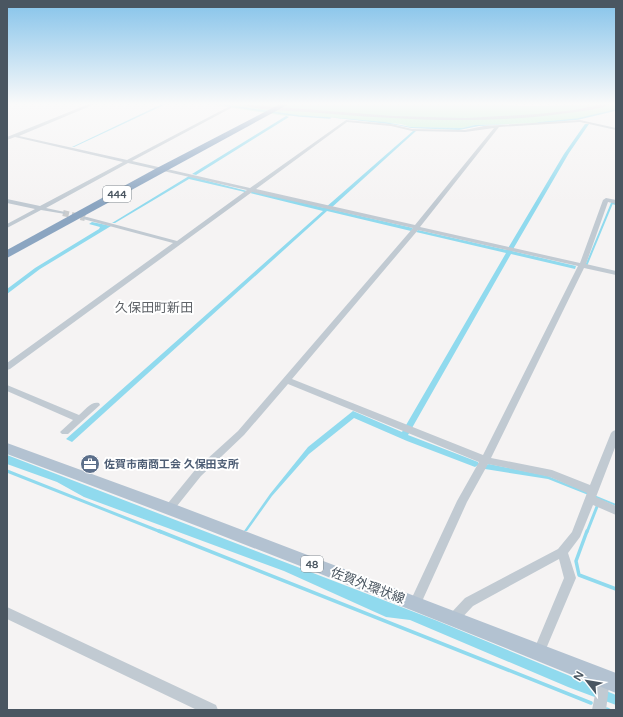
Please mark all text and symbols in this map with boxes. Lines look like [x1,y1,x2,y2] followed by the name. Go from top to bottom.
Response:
[103,186,131,202] road number: 444
[115,300,193,316] district label: 久保田町新田
[79,453,101,475] office icon: 佐賀市南商工会 久保田支所
[104,458,239,471] place label: 佐賀市南商工会 久保田支所
[301,556,323,572] road number: 48
[328,564,407,607] street label: 佐賀外環状線
[567,661,607,701] north arrow
[571,669,587,683] text: N

